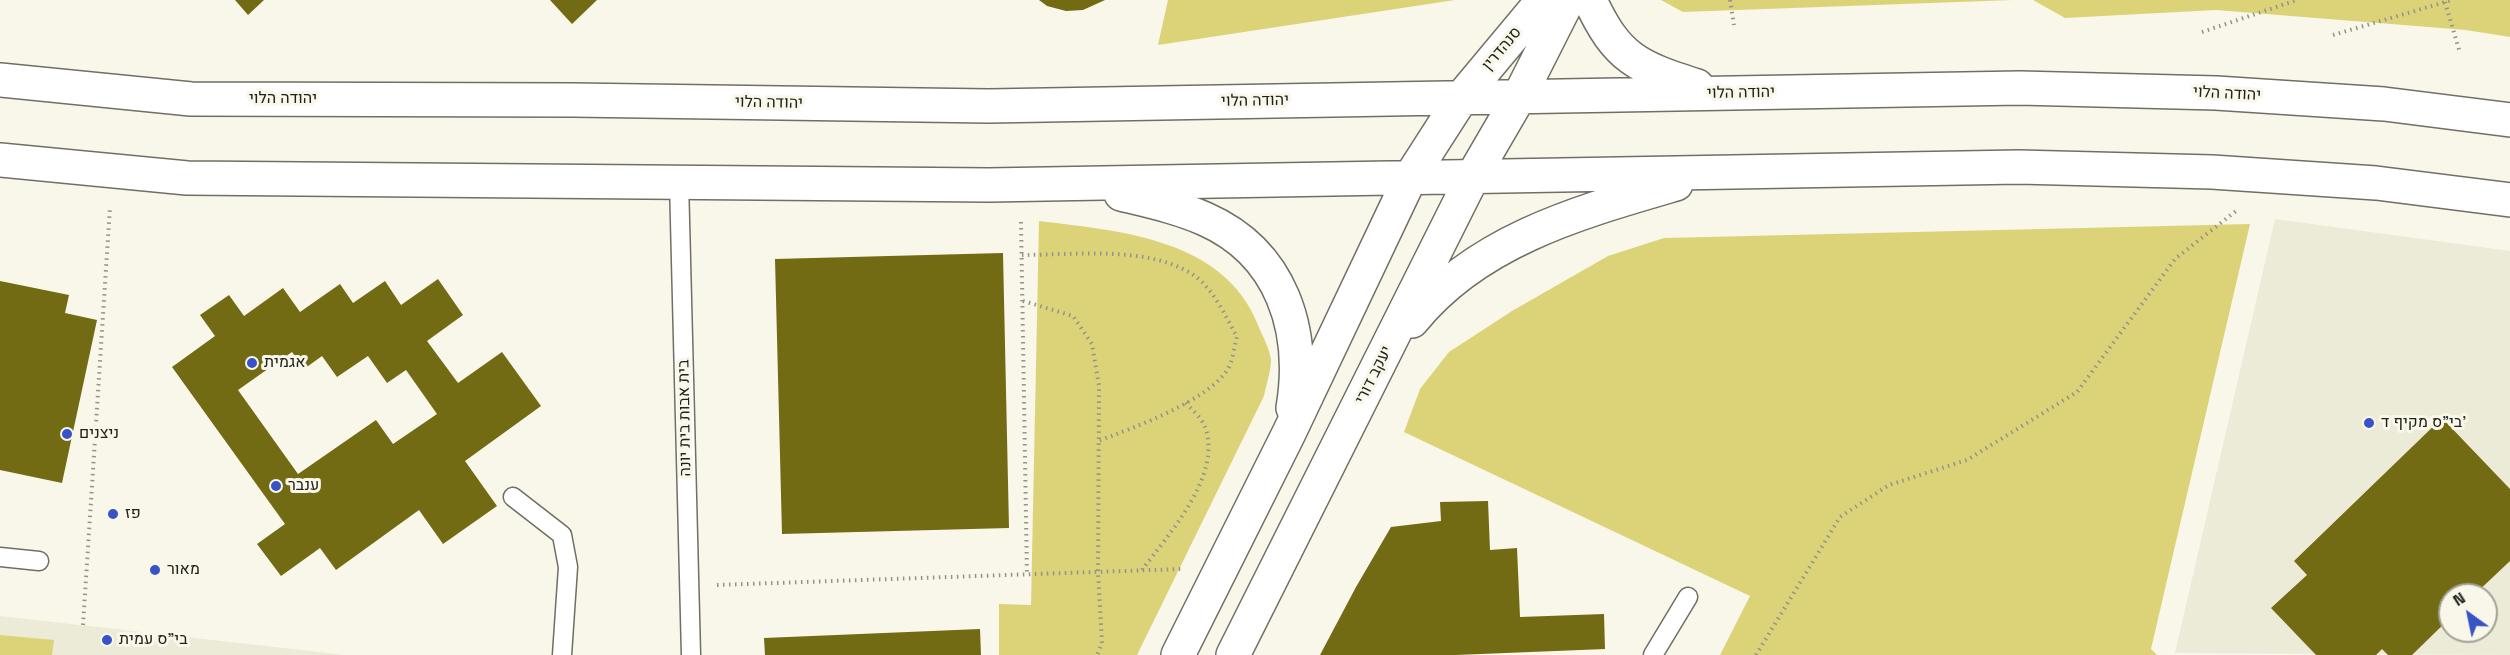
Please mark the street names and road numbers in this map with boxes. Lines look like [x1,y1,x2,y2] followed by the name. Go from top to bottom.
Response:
[1478,23,1526,75] street label: סנהדרין
[1707,83,1775,103] street label: יהודה הלוי
[2193,83,2261,105] street label: יהודה הלוי
[249,89,317,109] street label: יהודה הלוי
[1221,91,1289,111] street label: יהודה הלוי
[735,93,803,113] street label: יהודה הלוי
[1351,343,1397,407] street label: יעקב דורי
[674,359,696,477] street label: בית אבות בית יונה

